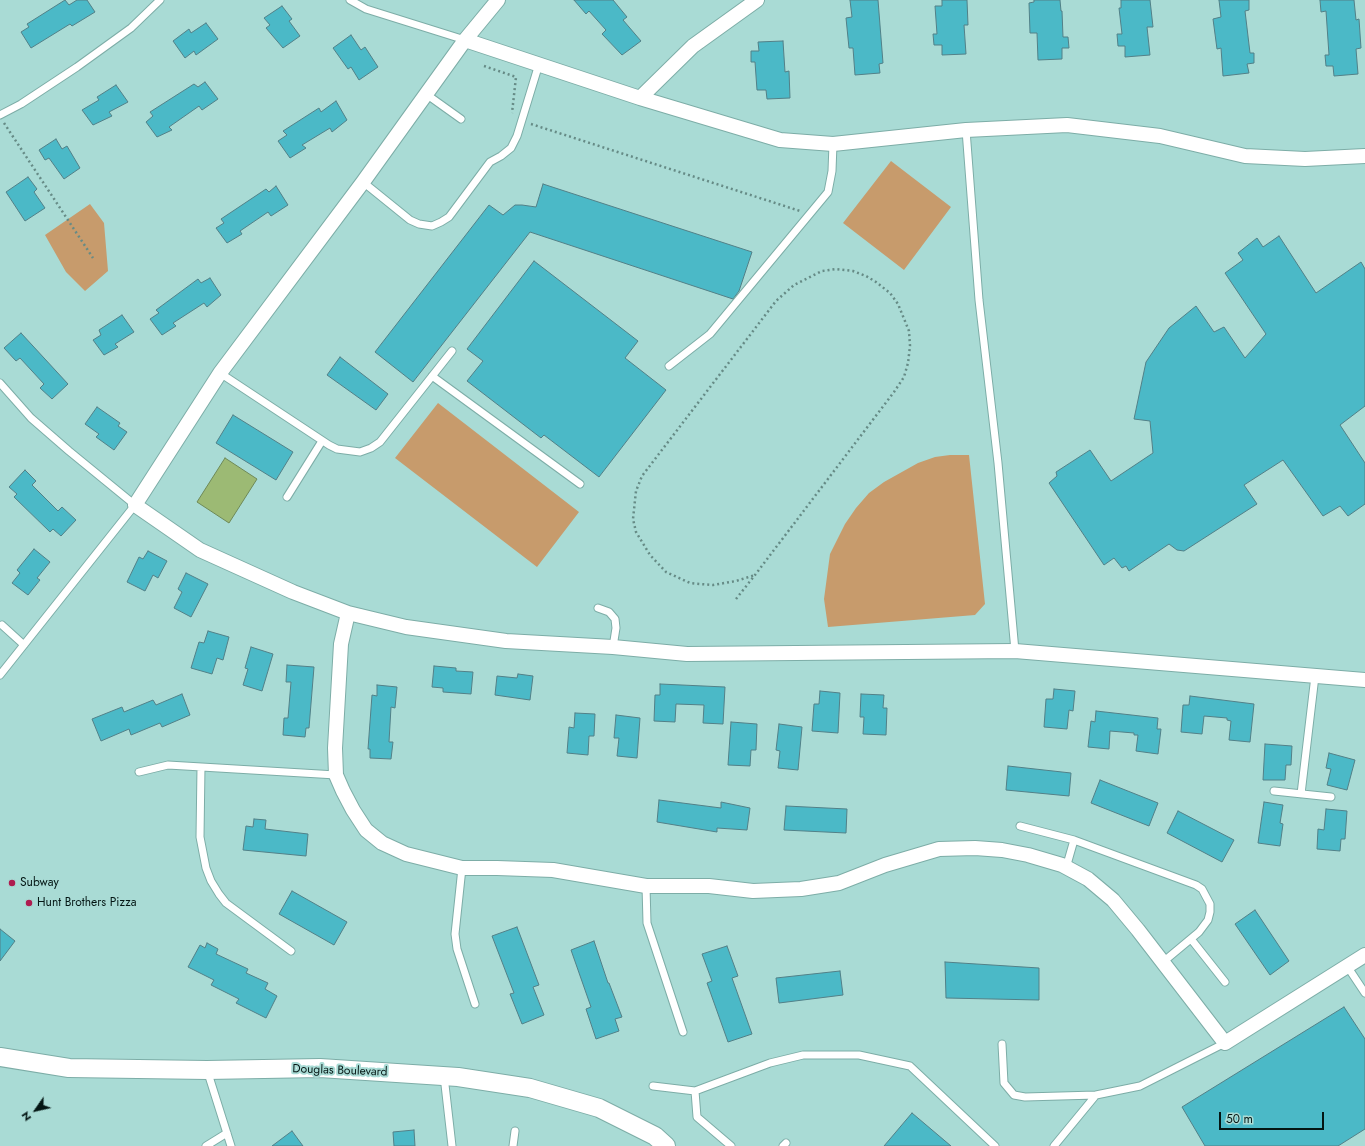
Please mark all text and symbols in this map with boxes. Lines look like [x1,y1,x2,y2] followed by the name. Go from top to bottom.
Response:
[20,876,59,890] place label: Subway
[7,878,17,888] marker: Subway
[37,896,137,910] place label: Hunt Brothers Pizza
[24,898,34,908] marker: Hunt Brothers Pizza
[292,1062,388,1080] street label: Douglas Boulevard
[16,1090,56,1130] north arrow
[1221,1104,1326,1130] scale bar
[17,1109,35,1125] text: N
[1226,1110,1253,1128] text: 50 m

